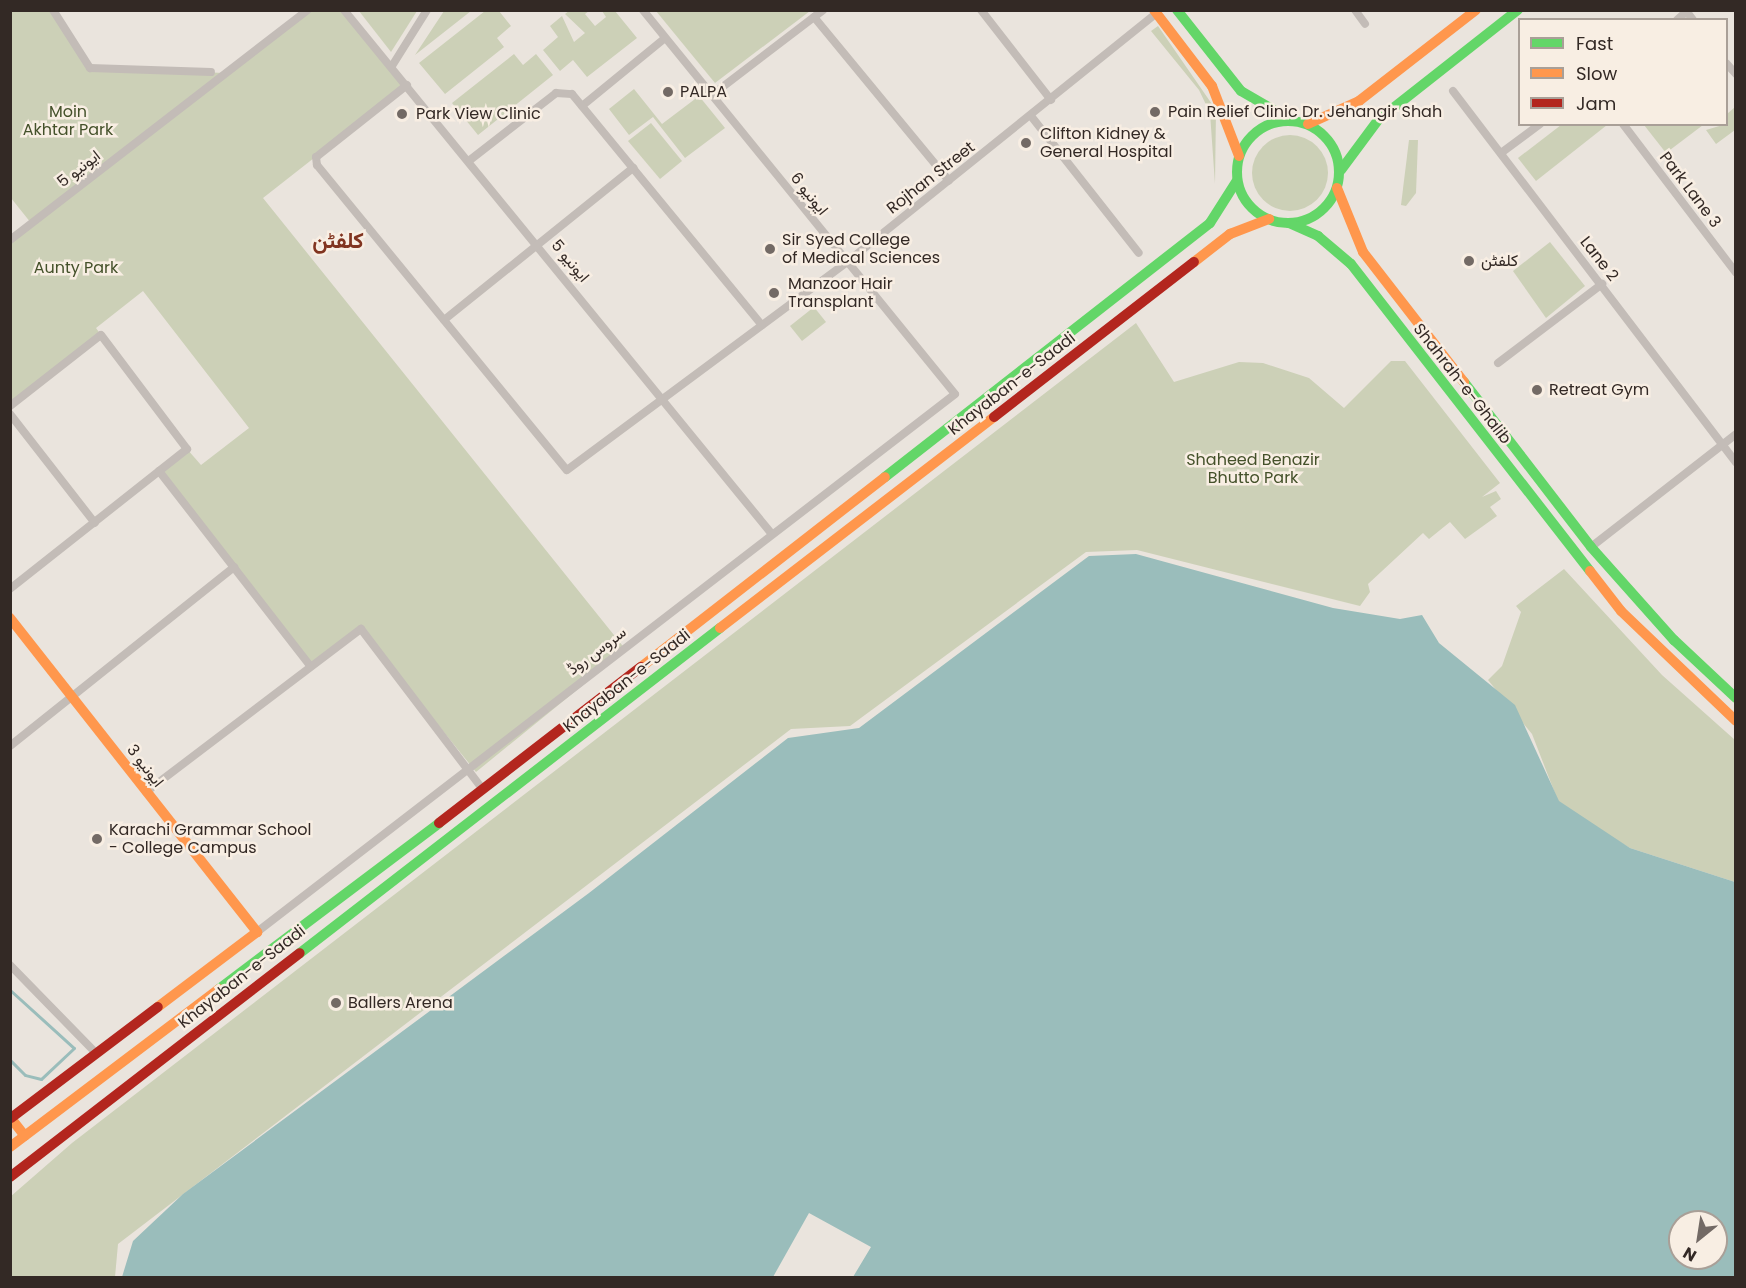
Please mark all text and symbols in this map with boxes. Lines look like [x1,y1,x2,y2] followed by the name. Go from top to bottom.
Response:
[1518,18,1728,126] legend
[1576,31,1613,56] text: Fast
[1576,61,1617,86] text: Slow
[680,82,727,102] place label: PALPA
[661,85,675,99] marker: PALPA
[1576,91,1616,116] text: Jam
[23,102,113,140] park label: Moin Akhtar Park
[1168,102,1442,122] place label: Pain Relief Clinic Dr. Jehangir Shah
[1146,103,1164,121] marker: Pain Relief Clinic Dr. Jehangir Shah
[416,104,541,124] place label: Park View Clinic
[393,105,411,123] marker: Park View Clinic
[1040,124,1173,162] place label: Clifton Kidney & General Hospital
[1017,134,1035,152] marker: Clifton Kidney & General Hospital
[883,138,979,218] street label: Rojhan Street
[54,146,104,192] street label: ایونیو 5
[1655,148,1725,232] street label: Park Lane 3
[786,169,832,219] street label: ایونیو 6
[312,228,364,254] district label: کلفٹن
[782,230,940,268] place label: Sir Syed College of Medical Sciences
[1576,233,1622,285] street label: Lane 2
[547,236,593,286] street label: ایونیو 5
[763,242,777,256] marker: Sir Syed College of Medical Sciences
[1481,251,1518,271] place label: کلفٹن
[1462,254,1476,268] marker: کلفٹن
[34,258,118,278] park label: Aunty Park
[788,274,893,312] place label: Manzoor Hair Transplant
[765,284,783,302] marker: Manzoor Hair Transplant
[1409,320,1515,448] street label: Shahrah-e-Ghalib
[945,329,1079,439] street label: Khayaban-e-Saadi
[1549,380,1649,400] place label: Retreat Gym
[1530,383,1544,397] marker: Retreat Gym
[1186,450,1320,488] park label: Shaheed Benazir Bhutto Park
[564,623,630,679] street label: سروس روڈ
[560,626,694,736] street label: Khayaban-e-Saadi
[122,741,168,791] street label: ایونیو 3
[109,820,311,858] place label: Karachi Grammar School - College Campus
[90,832,104,846] marker: Karachi Grammar School - College Campus
[175,922,309,1032] street label: Khayaban-e-Saadi
[348,993,453,1013] place label: Ballers Arena
[329,996,343,1010] marker: Ballers Arena
[1668,1210,1728,1270] north arrow
[1679,1241,1701,1267] text: N

